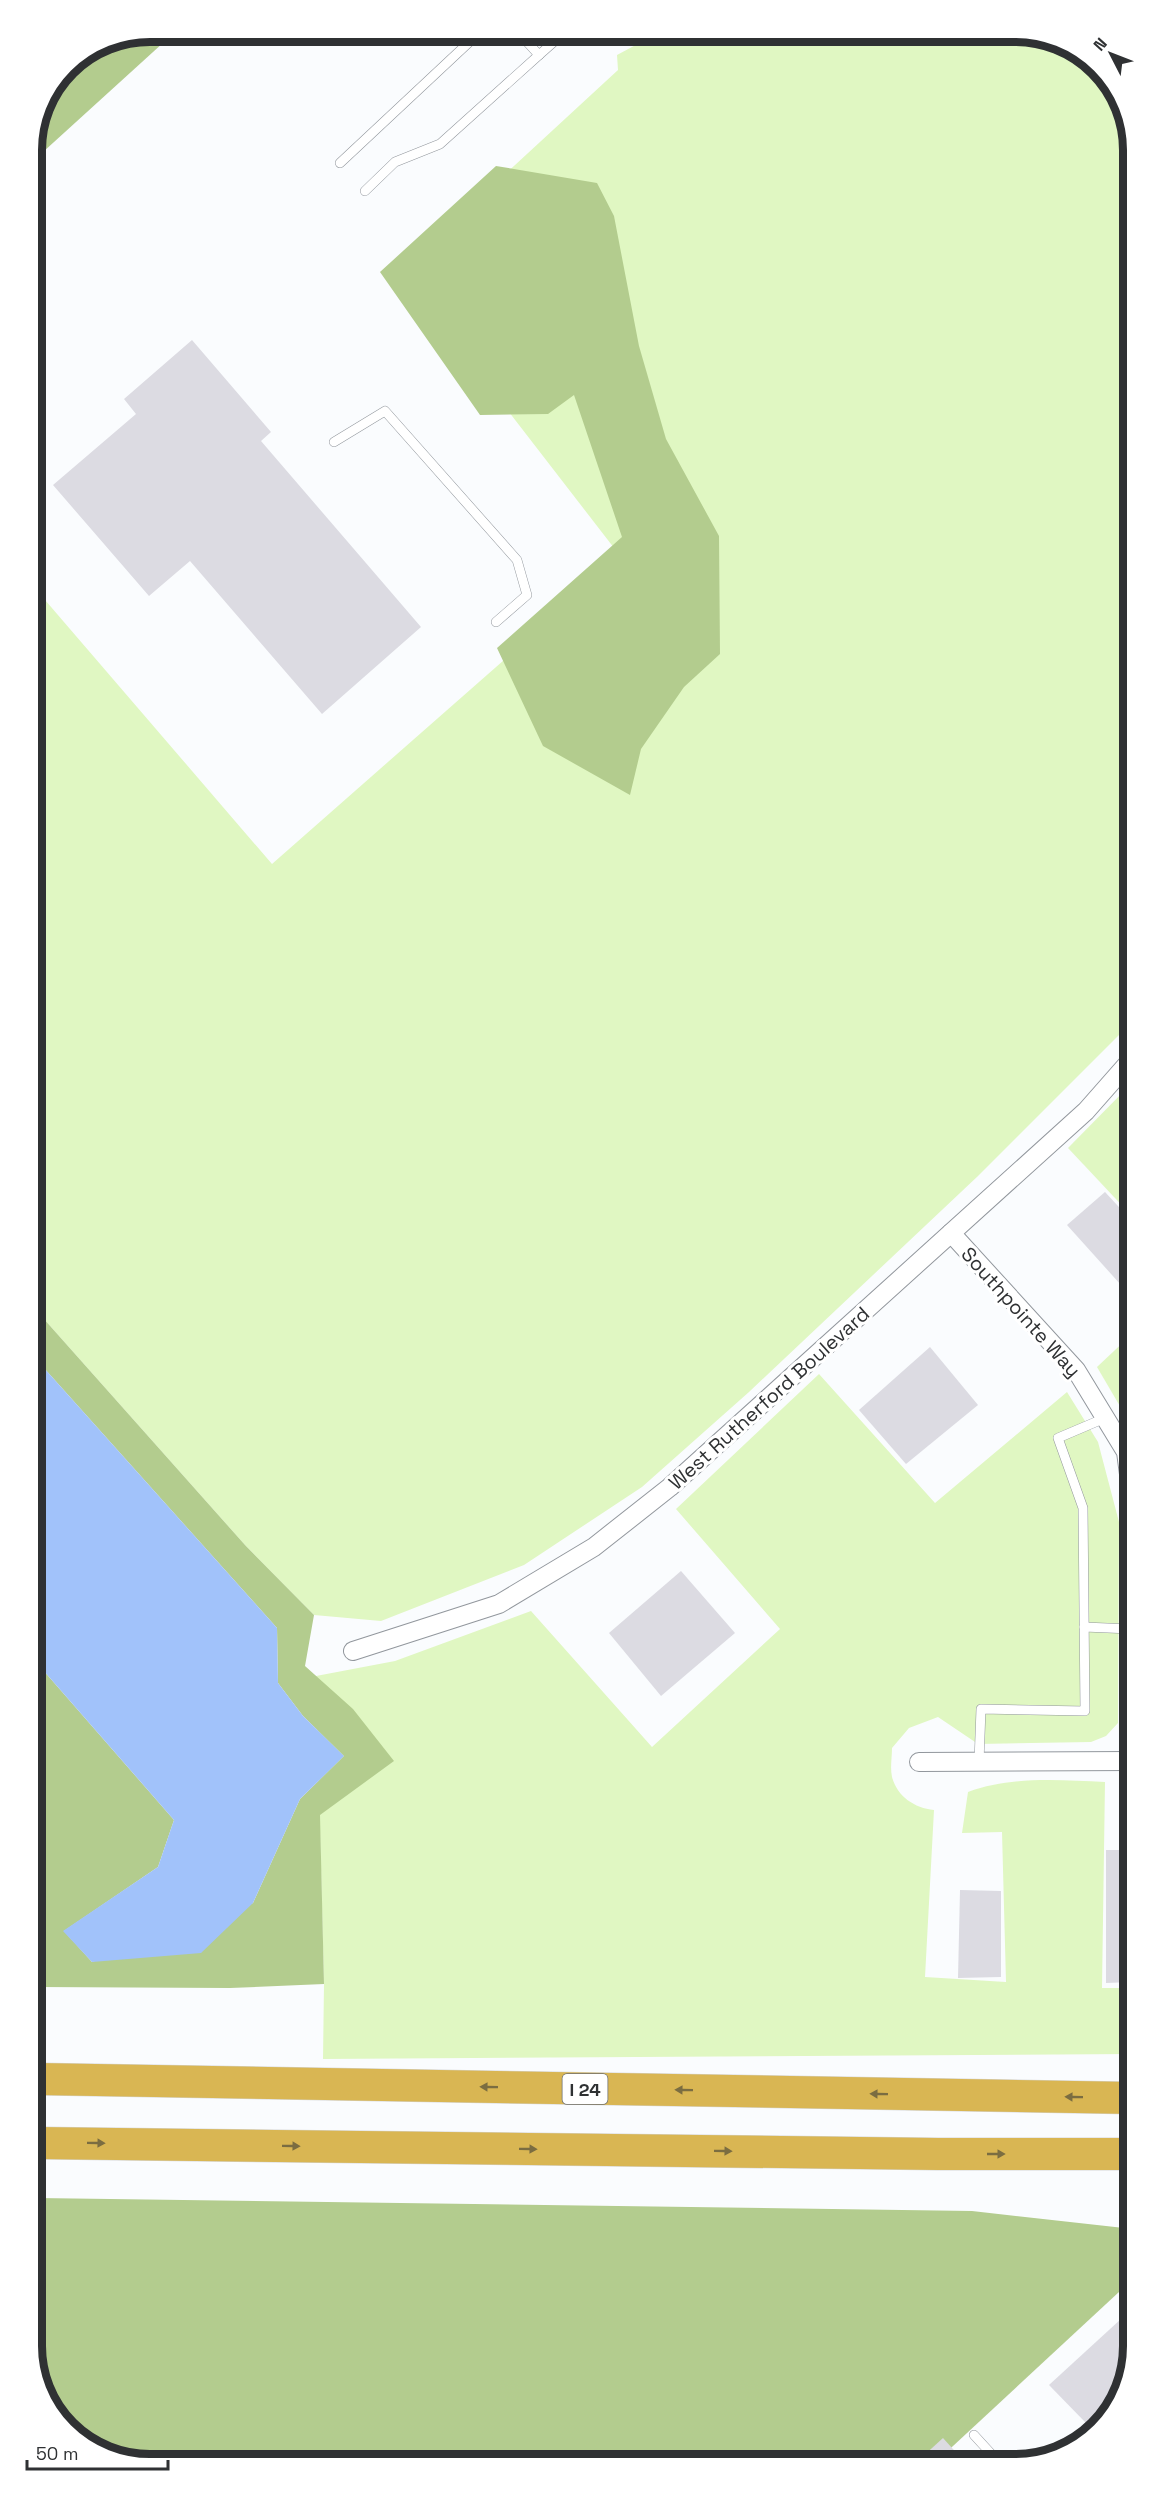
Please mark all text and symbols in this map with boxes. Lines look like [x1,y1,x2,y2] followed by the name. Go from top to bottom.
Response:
[1081,24,1141,84] north arrow
[1089,33,1112,55] text: N
[955,1241,1087,1383] street label: Southpointe Way
[663,1301,875,1495] street label: West Rutherford Boulevard
[562,2074,608,2104] road number: I 24
[480,2082,499,2092] one-way arrow
[675,2085,694,2095] one-way arrow
[870,2089,889,2098] one-way arrow
[1065,2092,1084,2102] one-way arrow
[86,2139,105,2148] one-way arrow
[281,2141,300,2151] one-way arrow
[518,2144,537,2154] one-way arrow
[713,2147,732,2156] one-way arrow
[987,2149,1006,2159] one-way arrow
[27,2433,168,2471] scale bar
[36,2442,78,2465] text: 50 m

